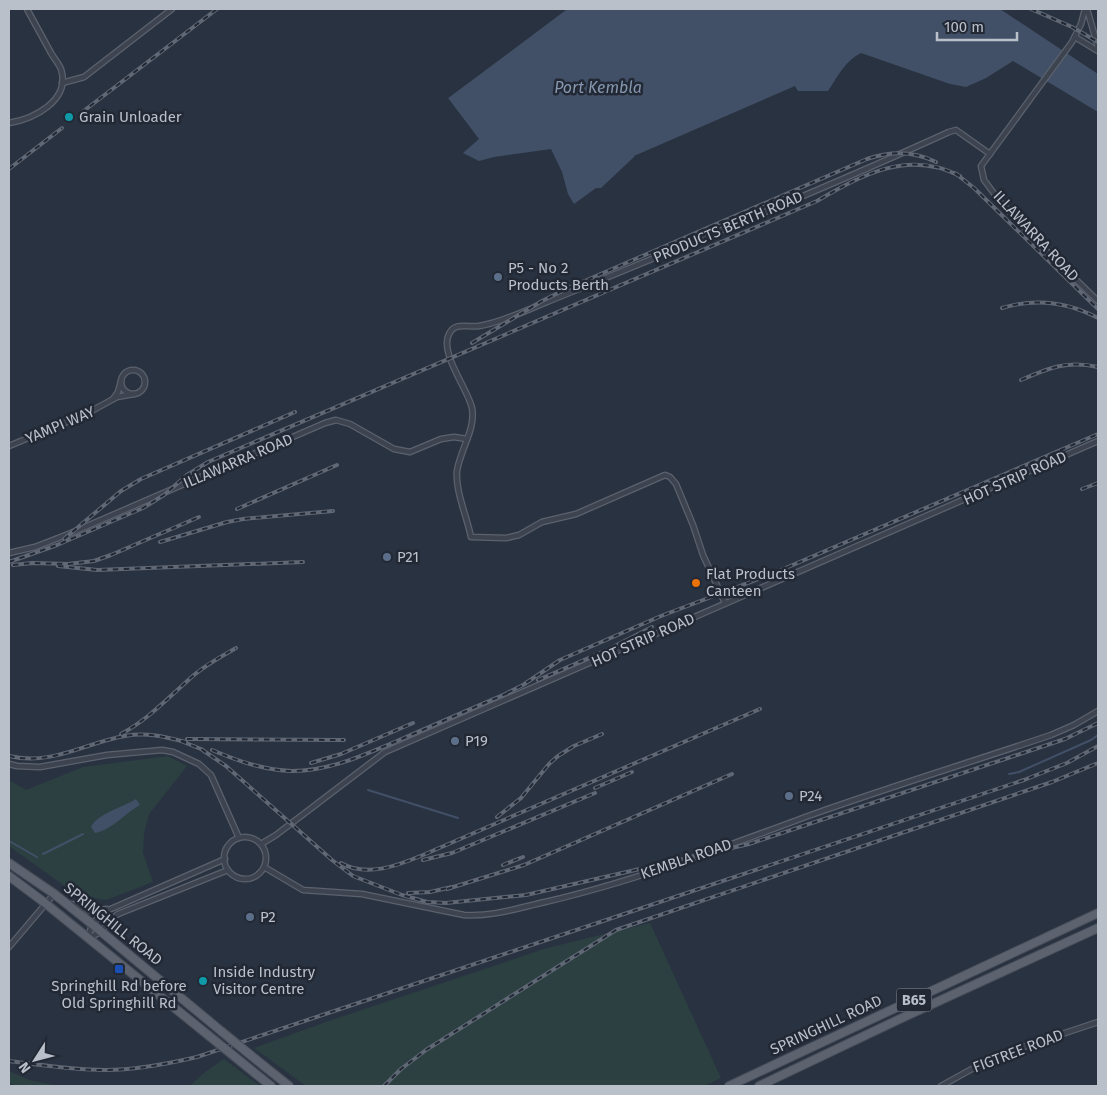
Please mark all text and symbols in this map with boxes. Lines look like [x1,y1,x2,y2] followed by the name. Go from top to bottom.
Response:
[937,10,1017,42] scale bar
[944,18,984,36] text: 100 m
[554,78,642,97] water label: Port Kembla
[79,108,182,126] place label: Grain Unloader
[63,111,75,123] marker: Grain Unloader
[650,187,806,267] street label: PRODUCTS BERTH ROAD
[989,187,1083,285] street label: ILLAWARRA ROAD
[508,259,609,294] place label: P5 - No 2 Products Berth
[492,271,504,283] marker: P5 - No 2 Products Berth
[23,402,98,448] street label: YAMPI WAY
[181,430,295,492] street label: ILLAWARRA ROAD
[961,447,1069,509] street label: HOT STRIP ROAD
[397,548,419,566] place label: P21
[381,551,393,563] marker: P21
[706,565,795,600] place label: Flat Products Canteen
[690,577,702,589] marker: Flat Products Canteen
[589,609,697,671] street label: HOT STRIP ROAD
[465,732,488,750] place label: P19
[449,735,461,747] marker: P19
[799,787,822,805] place label: P24
[783,790,795,802] marker: P24
[638,835,734,883] street label: KEMBLA ROAD
[60,879,166,969] street label: SPRINGHILL ROAD
[260,908,276,926] place label: P2
[244,911,256,923] marker: P2
[113,963,125,975] marker: Springhill Rd before Old Springhill Rd
[213,963,316,998] place label: Inside Industry Visitor Centre
[197,975,209,987] marker: Inside Industry Visitor Centre
[51,977,187,1012] place label: Springhill Rd before Old Springhill Rd
[896,988,932,1012] road number: B65
[767,991,885,1059] street label: SPRINGHILL ROAD
[970,1026,1066,1076] street label: FIGTREE ROAD
[10,1035,60,1085] north arrow
[15,1059,34,1076] text: N

